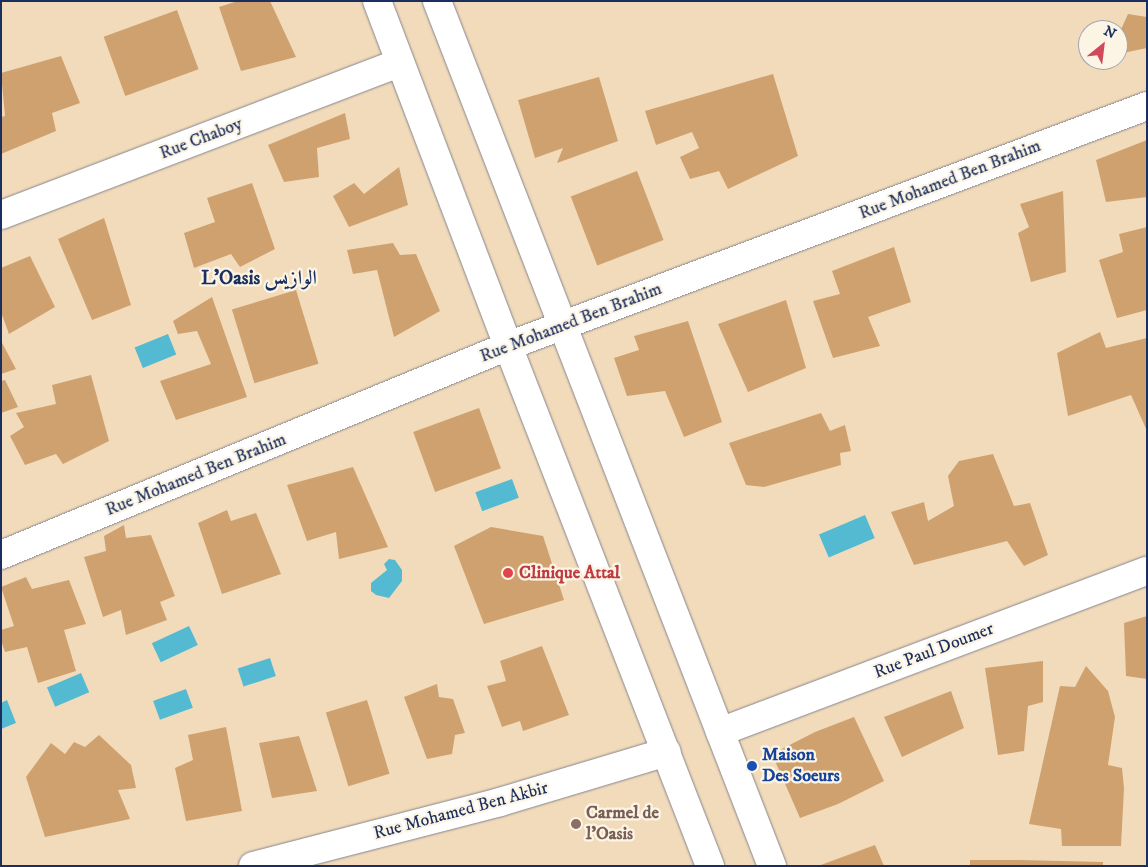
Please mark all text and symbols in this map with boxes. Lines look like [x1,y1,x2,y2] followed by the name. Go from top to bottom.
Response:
[1078,20,1128,70] north arrow
[1100,22,1119,43] text: N
[157,113,245,165] street label: Rue Chaboy
[856,135,1044,225] street label: Rue Mohamed Ben Brahim
[201,266,317,290] district label: L'Oasis الوازيس
[477,278,665,368] street label: Rue Mohamed Ben Brahim
[102,429,290,521] street label: Rue Mohamed Ben Brahim
[519,562,620,584] place label: Clinique Attal
[501,566,515,580] marker: Clinique Attal
[871,618,997,684] street label: Rue Paul Doumer
[762,745,840,788] place label: Maison Des Soeurs
[746,760,758,772] marker: Maison Des Soeurs
[371,777,551,845] street label: Rue Mohamed Ben Akbir
[586,803,659,846] place label: Carmel de l'Oasis
[570,818,582,830] marker: Carmel de l'Oasis

